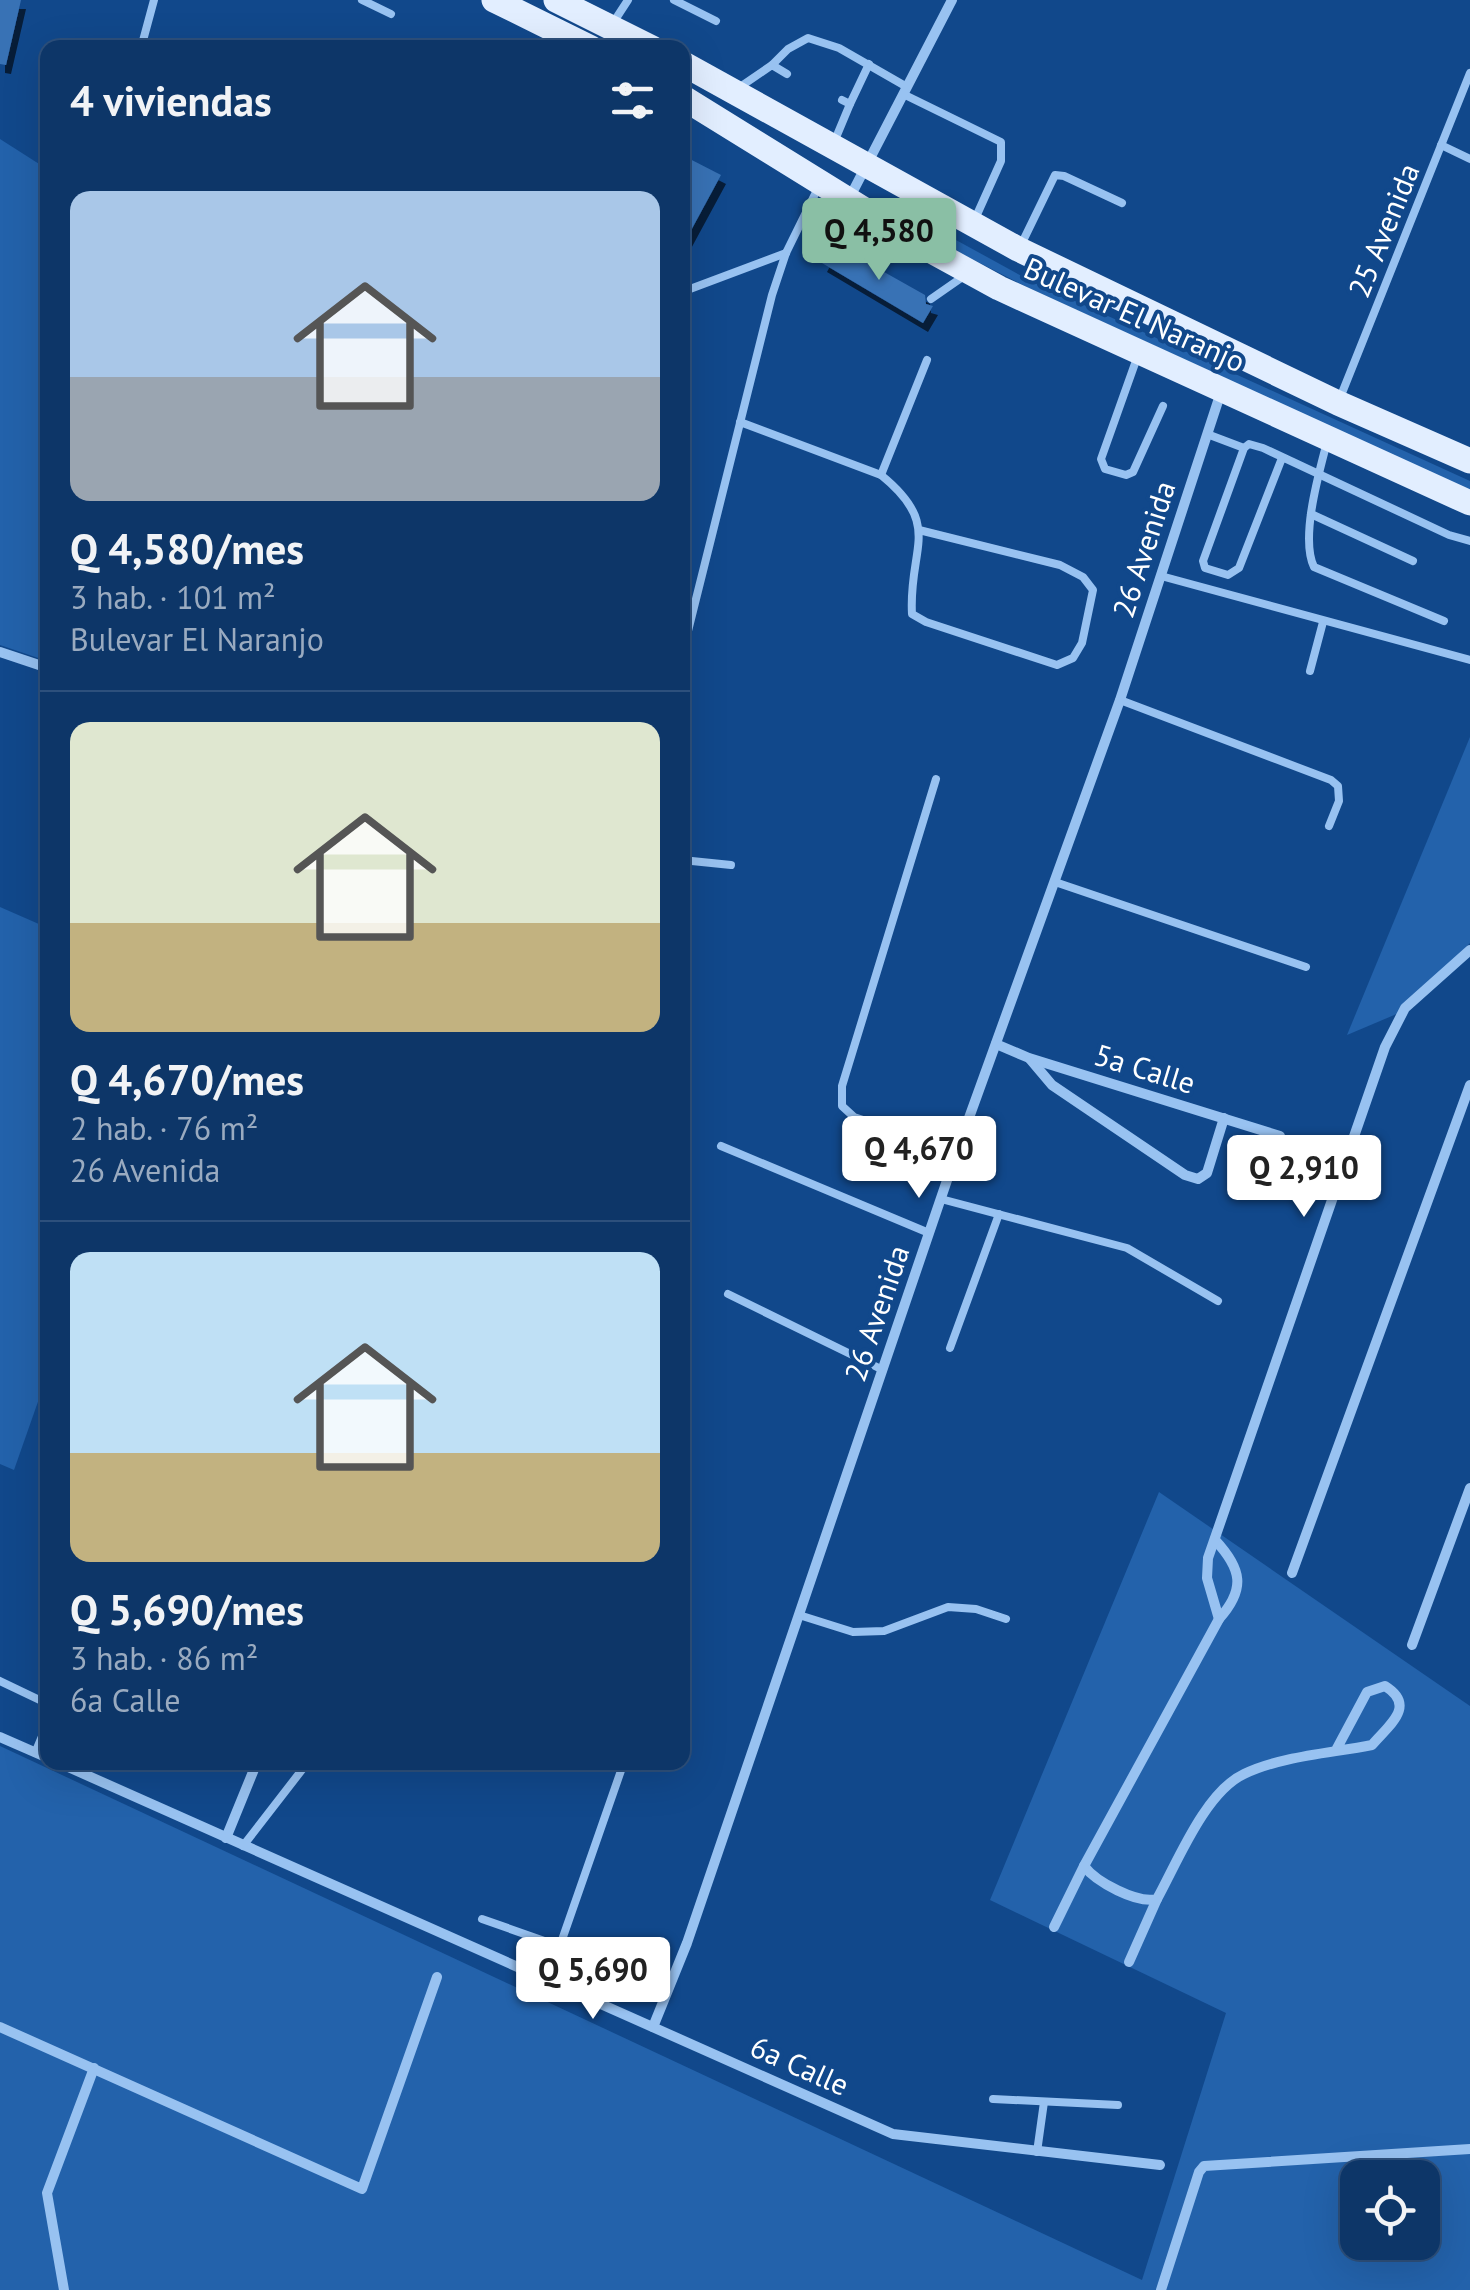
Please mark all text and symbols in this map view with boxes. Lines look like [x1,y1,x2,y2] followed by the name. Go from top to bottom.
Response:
[70,73,272,128] text: 4 viviendas
[605,73,660,128] icon: filters
[1338,157,1428,303] street label: 25 Avenida
[787,198,971,283] pin: Q 4,580
[824,209,934,251] text: Q 4,580
[1018,248,1252,380] street label: Bulevar El Naranjo
[275,256,455,436] icon: home
[1103,476,1183,622] street label: 26 Avenida
[70,521,304,576] text: Q 4,580/mes
[70,576,276,618] text: 3 hab. · 101 m²
[70,618,324,660] text: Bulevar El Naranjo
[275,787,455,967] icon: home
[1090,1034,1200,1102] street label: 5a Calle
[70,1052,304,1107] text: Q 4,670/mes
[70,1107,258,1149] text: 2 hab. · 76 m²
[827,1116,1011,1201] pin: Q 4,670
[864,1127,974,1169] text: Q 4,670
[1212,1135,1396,1220] pin: Q 2,910
[1249,1146,1359,1188] text: Q 2,910
[70,1149,221,1191] text: 26 Avenida
[835,1240,917,1386] street label: 26 Avenida
[275,1317,455,1497] icon: home
[70,1582,304,1637] text: Q 5,690/mes
[70,1637,258,1679] text: 3 hab. · 86 m²
[70,1679,180,1721] text: 6a Calle
[501,1937,685,2022] pin: Q 5,690
[538,1948,648,1990] text: Q 5,690
[745,2026,855,2104] street label: 6a Calle
[1340,2160,1440,2260] map controls
[1340,2160,1440,2260] button: locate

